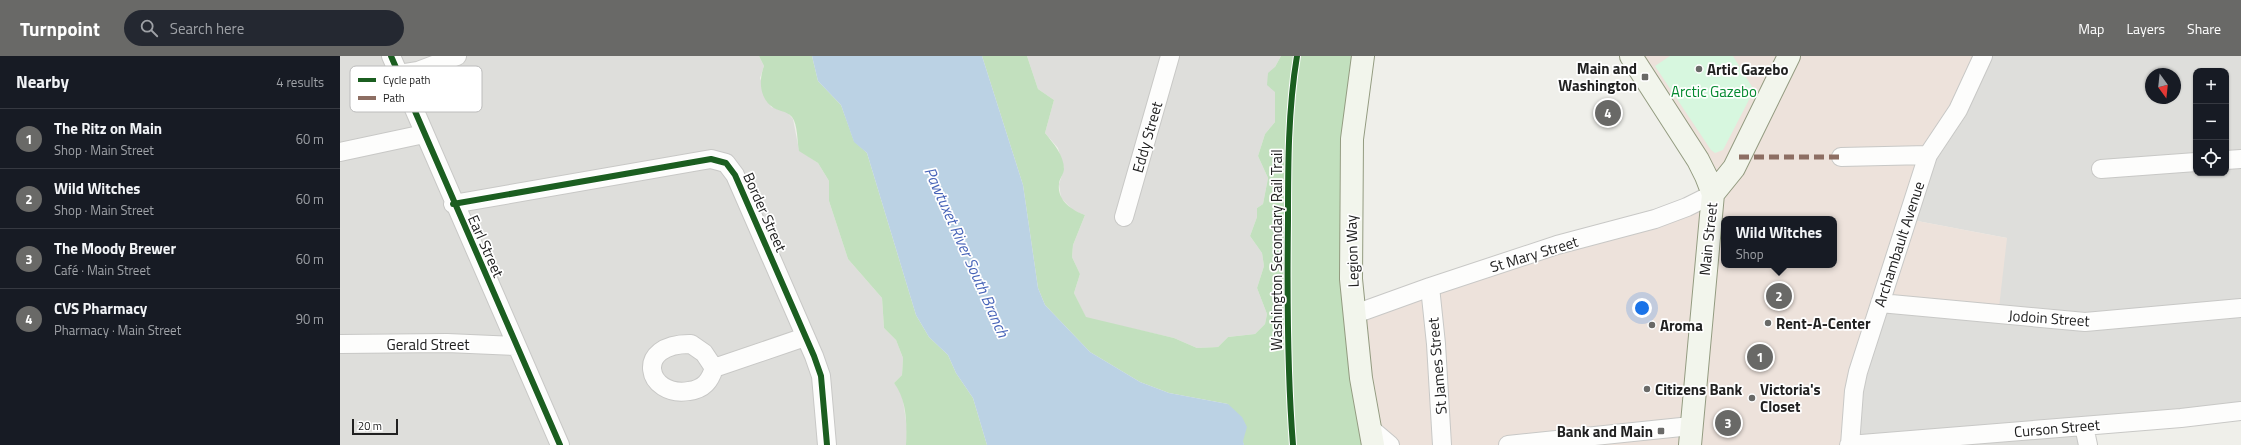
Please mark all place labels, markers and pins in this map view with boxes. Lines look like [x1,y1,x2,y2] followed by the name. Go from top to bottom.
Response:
[1558,57,1637,97] place label: Main and Washington
[1707,58,1788,81] place label: Artic Gazebo
[1694,64,1704,74] marker: Artic Gazebo
[1640,72,1650,82] marker: Main and Washington
[1595,98,1621,128] pin: 4
[1766,281,1792,311] pin: 2
[1776,312,1871,335] place label: Rent-A-Center
[1660,314,1703,337] place label: Aroma
[1763,318,1773,328] marker: Rent-A-Center
[1647,320,1657,330] marker: Aroma
[1747,342,1773,372] pin: 1
[1655,378,1743,401] place label: Citizens Bank
[1760,378,1821,418] place label: Victoria's Closet
[1642,384,1652,394] marker: Citizens Bank
[1747,393,1757,403] marker: Victoria's Closet
[1715,408,1741,438] pin: 3
[1557,420,1653,443] place label: Bank and Main
[1656,426,1666,436] marker: Bank and Main

